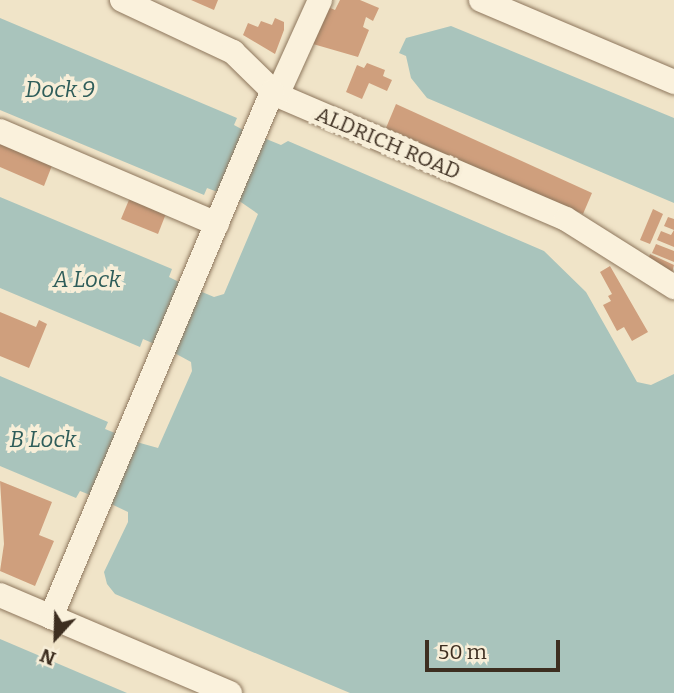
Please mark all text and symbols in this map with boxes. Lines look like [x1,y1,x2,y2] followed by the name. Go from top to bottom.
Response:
[25,75,95,103] water label: Dock 9
[312,101,464,185] street label: ALDRICH ROAD
[53,265,121,293] water label: A Lock
[10,425,76,453] water label: B Lock
[21,602,91,672] north arrow
[429,626,564,670] scale bar
[438,639,487,665] text: 50 m
[37,644,59,670] text: N

